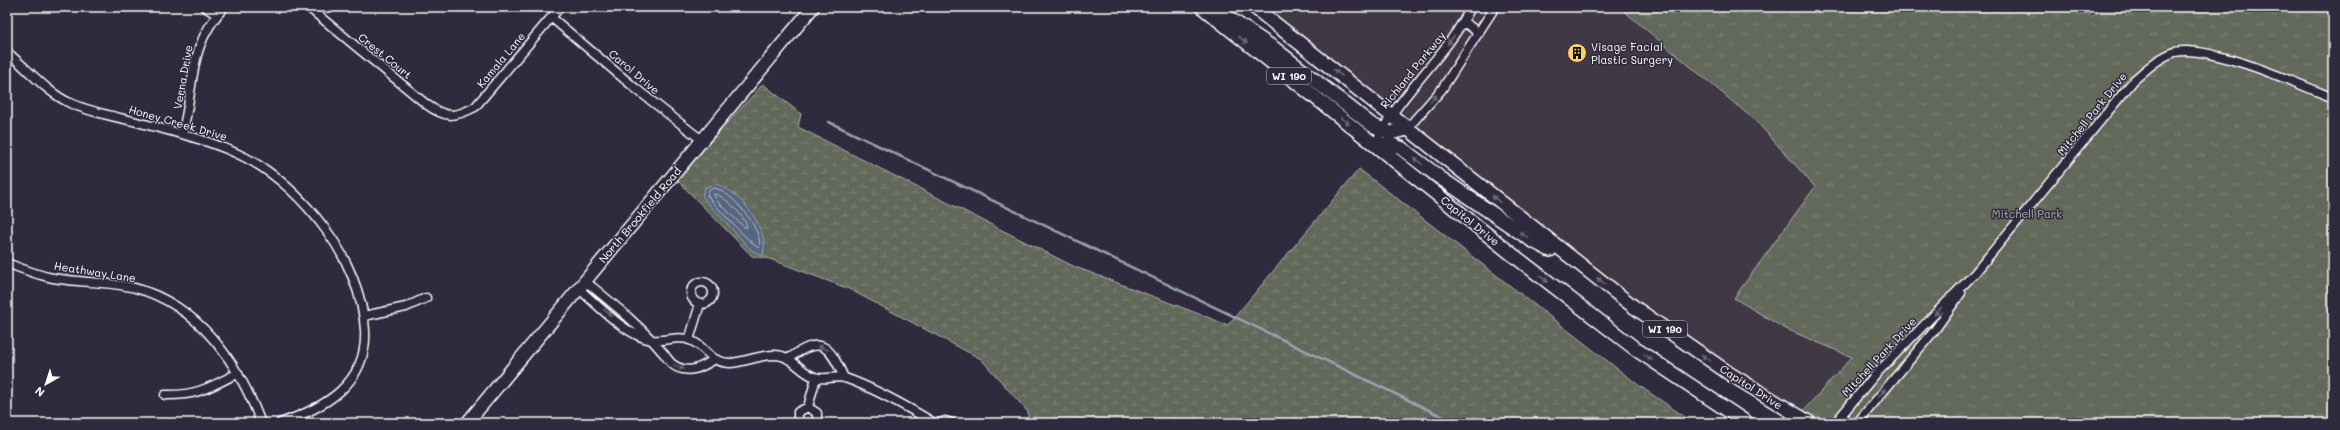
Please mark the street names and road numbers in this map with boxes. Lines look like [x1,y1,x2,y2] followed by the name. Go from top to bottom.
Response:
[1377,28,1449,111] street label: Richland Parkway
[355,29,415,82] street label: Crest Court
[473,29,528,90] street label: Kamala Lane
[169,43,196,110] street label: Verna Drive
[606,46,663,97] street label: Carol Drive
[1267,68,1311,84] road number: WI 190
[2053,69,2130,158] street label: Mitchell Park Drive
[127,101,229,144] street label: Honey Creek Drive
[595,163,684,266] street label: North Brookfield Road
[1438,192,1503,249] street label: Capitol Drive
[53,258,137,285] street label: Heathway Lane
[1838,314,1919,399] street label: Mitchell Park Drive
[1643,321,1687,337] road number: WI 190
[1717,361,1786,412] street label: Capitol Drive

